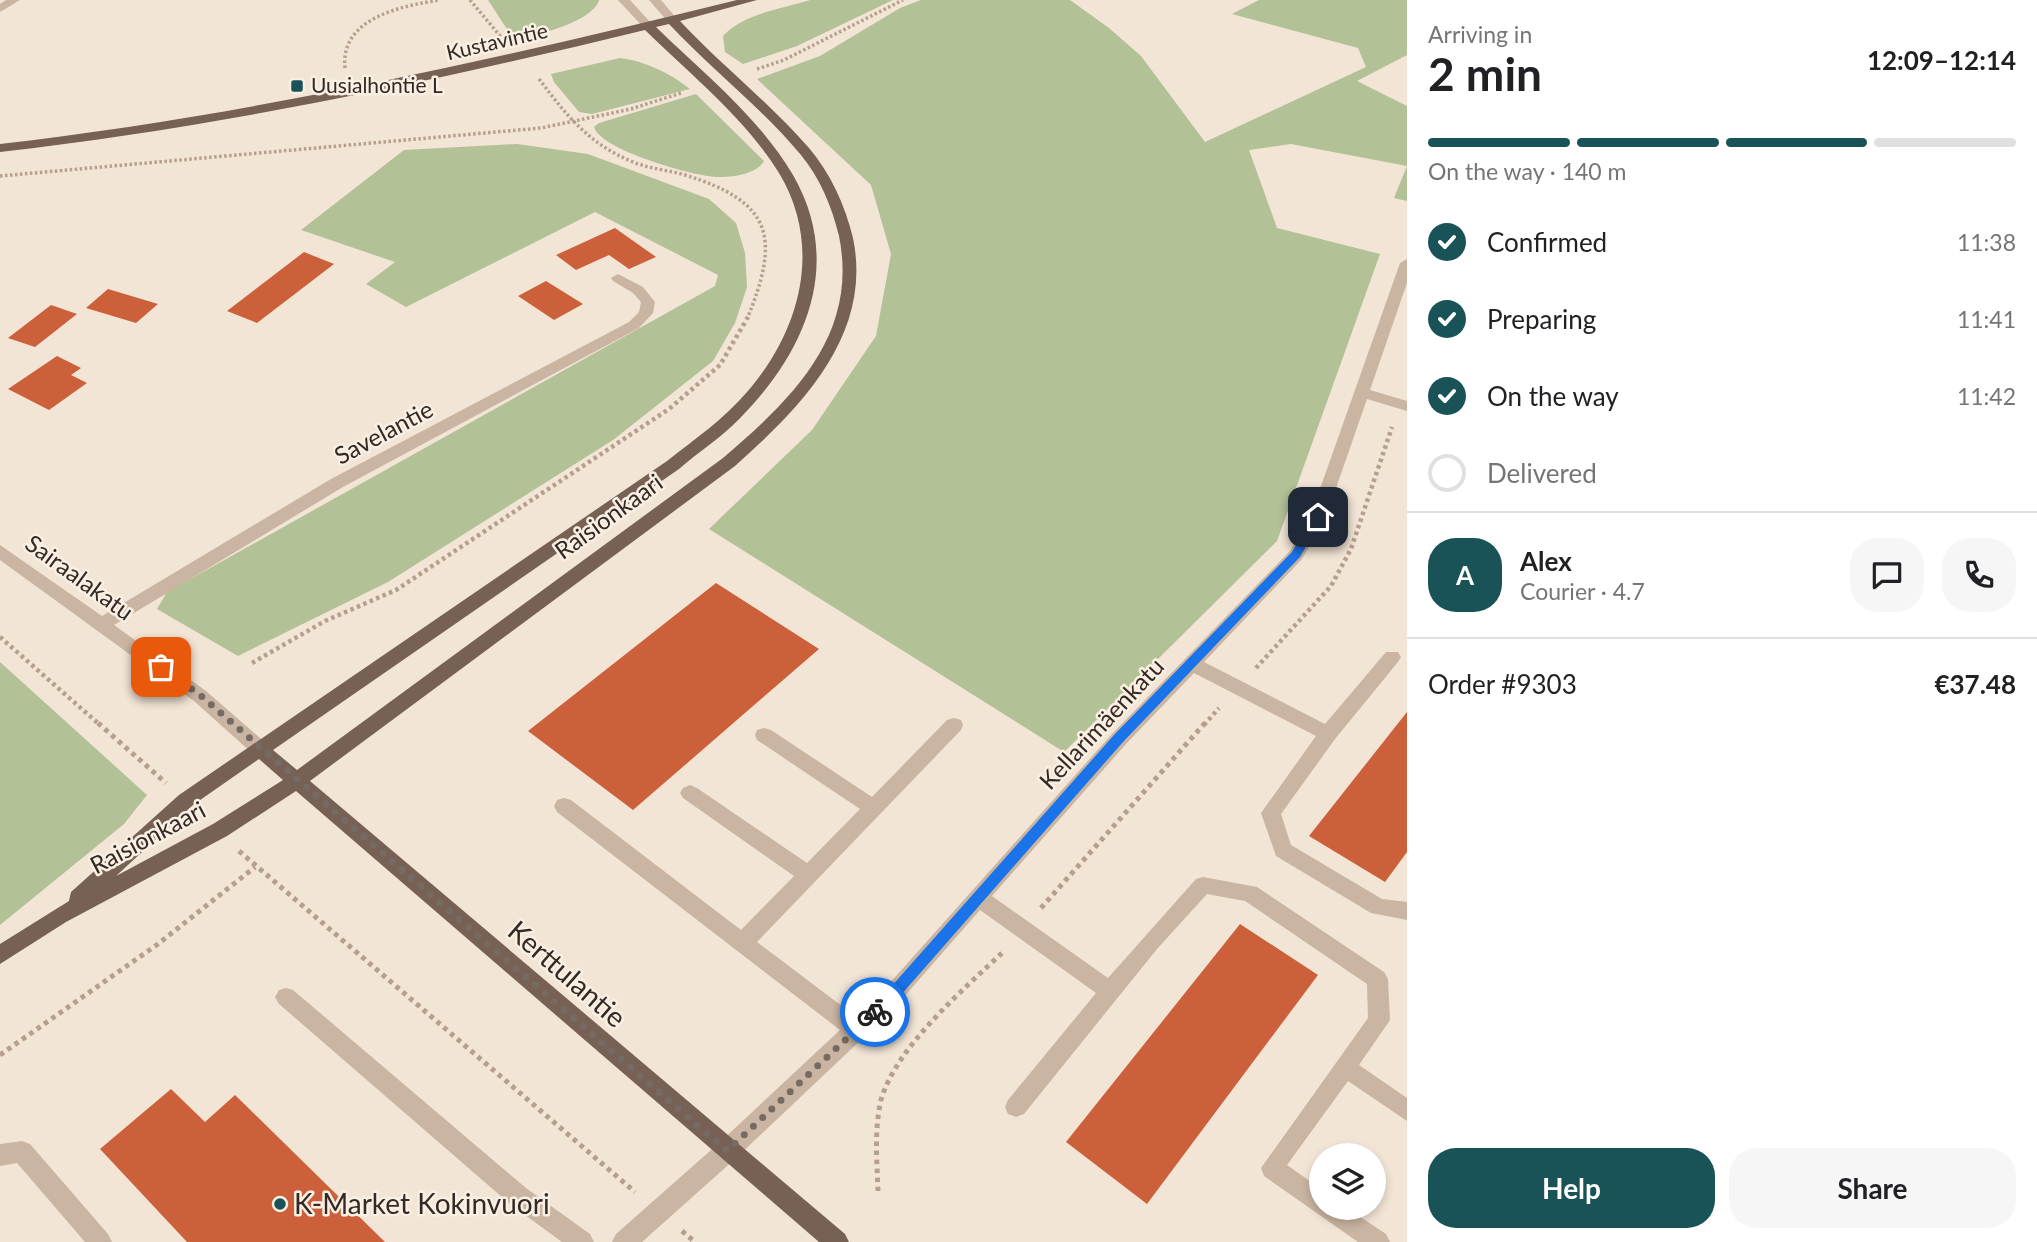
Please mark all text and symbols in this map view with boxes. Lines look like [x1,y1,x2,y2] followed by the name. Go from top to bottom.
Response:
[443,17,550,64] street label: Kustavintie
[1428,20,1532,48] text: Arriving in
[1867,44,2016,76] text: 12:09–12:14
[1428,46,1542,101] text: 2 min
[311,72,443,97] place label: Uusialhontie L
[289,78,305,94] marker: Uusialhontie L
[1428,157,1627,185] text: On the way · 140 m
[1428,223,1466,261] icon: check
[1487,226,1607,258] text: Confirmed
[1957,228,2016,256] text: 11:38
[1428,300,1466,338] icon: check
[1487,303,1596,335] text: Preparing
[1957,305,2016,333] text: 11:41
[1428,377,1466,415] icon: check
[1487,380,1619,412] text: On the way
[1957,382,2016,410] text: 11:42
[329,394,438,470] street label: Savelantie
[1487,457,1597,489] text: Delivered
[549,467,668,565] street label: Raisionkaari
[1288,487,1348,547] pin
[1299,498,1337,536] icon: home
[20,528,140,626] street label: Sairaalakatu
[1850,538,1924,612] button: chat
[1942,538,2016,612] button: phone
[1520,545,1572,577] text: Alex
[1456,559,1474,591] text: A
[1520,577,1645,605] text: Courier · 4.7
[131,637,191,697] pin
[142,648,180,686] icon: bag
[1033,651,1169,795] street label: Kellarimäenkatu
[1428,668,1577,700] text: Order #9303
[1934,668,2016,700] text: €37.48
[85,794,210,879] street label: Raisionkaari
[502,913,634,1034] street label: Kerttulantie
[840,977,910,1047] courier
[856,993,894,1031] icon: bike
[1309,1143,1386,1220] map controls
[1309,1143,1386,1220] button: layers
[1428,1148,1715,1228] button: Help
[1729,1148,2016,1228] button: Share
[294,1186,550,1220] place label: K-Market Kokinvuori
[272,1196,288,1212] marker: K-Market Kokinvuori

